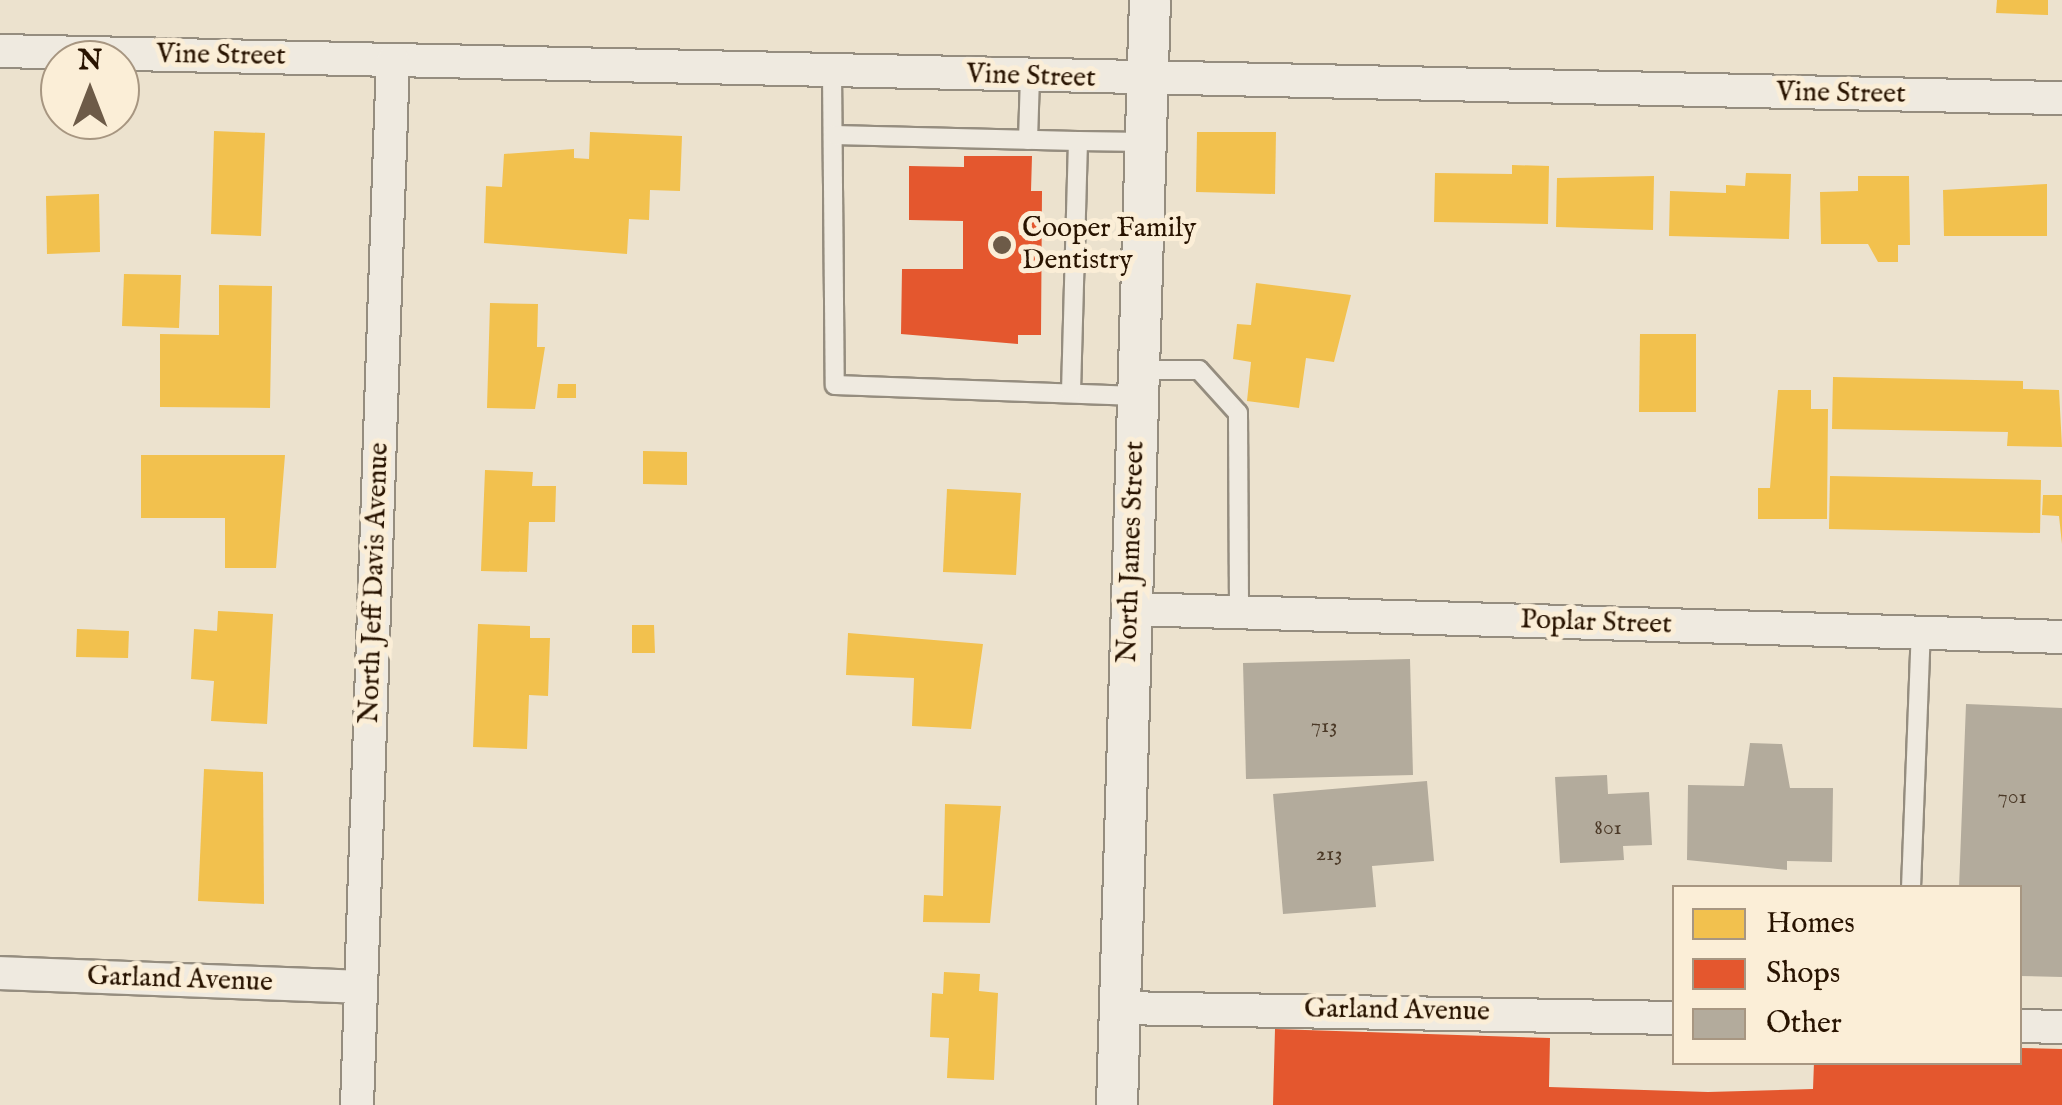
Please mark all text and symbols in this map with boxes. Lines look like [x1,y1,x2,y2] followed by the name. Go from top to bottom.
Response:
[156,38,286,74] street label: Vine Street
[40,40,140,140] north arrow
[78,44,102,79] text: N
[966,58,1096,96] street label: Vine Street
[1776,76,1906,112] street label: Vine Street
[1022,212,1196,278] place label: Cooper Family Dentistry
[991,234,1013,256] marker: Cooper Family Dentistry
[1111,440,1153,664] street label: North James Street
[353,442,397,724] street label: North Jeff Davis Avenue
[1520,604,1672,642] street label: Poplar Street
[1311,714,1337,740] house number: 713
[1997,785,2027,811] house number: 701
[1594,816,1622,842] house number: 801
[1316,842,1342,868] house number: 213
[1672,885,2022,1065] legend
[1766,905,1855,943] text: Homes
[1766,955,1840,993] text: Shops
[87,960,273,1000] street label: Garland Avenue
[1304,993,1490,1029] street label: Garland Avenue
[1766,1005,1842,1043] text: Other

